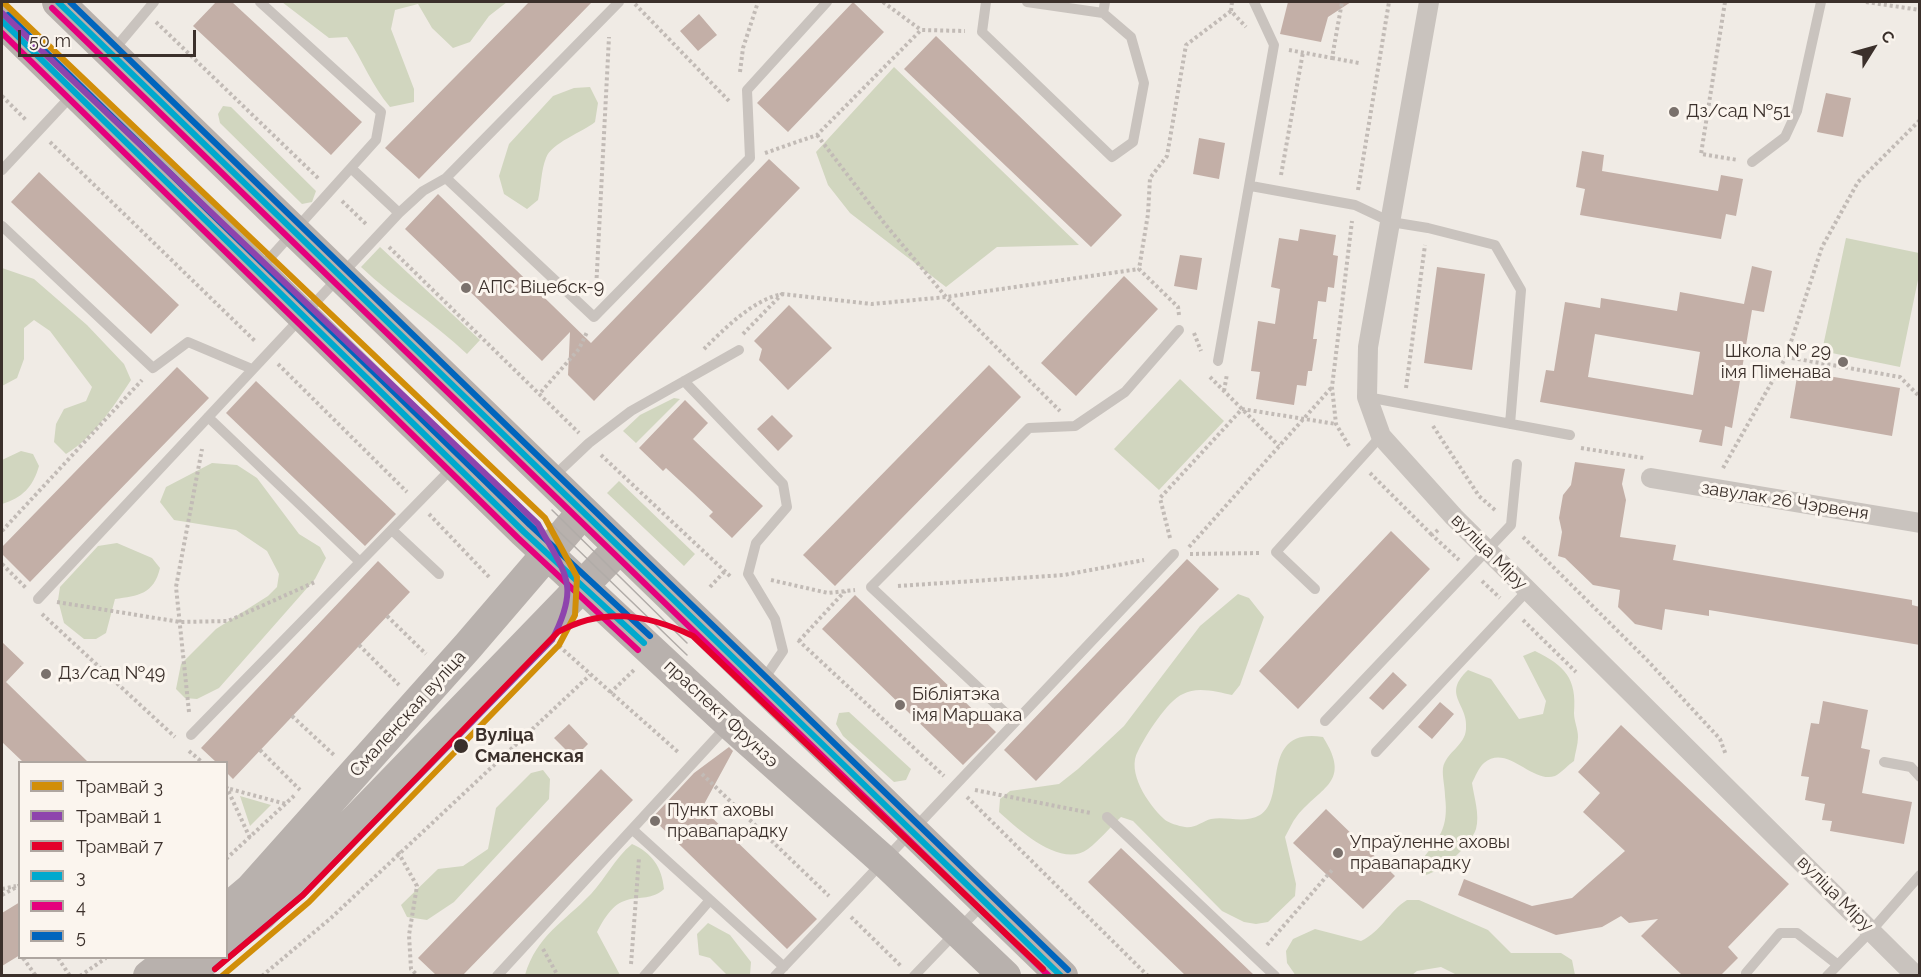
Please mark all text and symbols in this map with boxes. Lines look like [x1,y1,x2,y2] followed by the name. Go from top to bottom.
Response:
[21,18,200,56] scale bar
[1843,18,1903,78] north arrow
[1877,27,1899,47] text: С
[29,30,71,51] text: 50 m
[1686,101,1791,123] place label: Дз/сад №51
[1667,105,1681,119] marker: Дз/сад №51
[478,277,604,299] place label: АПС Віцебск-9
[459,281,473,295] marker: АПС Віцебск-9
[1721,341,1831,384] place label: Школа № 29 імя Піменава
[1836,355,1850,369] marker: Школа № 29 імя Піменава
[1700,477,1870,525] street label: завулак 26 Чэрвеня
[1446,509,1532,595] street label: вуліца Міру
[346,646,470,782] street label: Смаленская вуліца
[659,656,783,772] street label: праспект Фрунзэ
[58,663,165,685] place label: Дз/сад №49
[39,667,53,681] marker: Дз/сад №49
[912,684,1022,726] place label: Бібліятэка імя Маршака
[893,698,907,712] marker: Бібліятэка імя Маршака
[475,725,584,768] place label: Вуліца Смаленская
[452,737,470,755] marker: Вуліца Смаленская
[18,761,228,959] legend
[76,776,163,797] text: Трамвай 3
[667,800,788,842] place label: Пункт аховы правапарадку
[76,806,161,827] text: Трамвай 1
[648,814,662,828] marker: Пункт аховы правапарадку
[1350,832,1510,874] place label: Упраўленне аховы правапарадку
[76,836,163,857] text: Трамвай 7
[1331,846,1345,860] marker: Упраўленне аховы правапарадку
[1792,851,1878,937] street label: вуліца Міру
[76,866,86,887] text: 3
[76,896,86,917] text: 4
[76,926,86,947] text: 5

